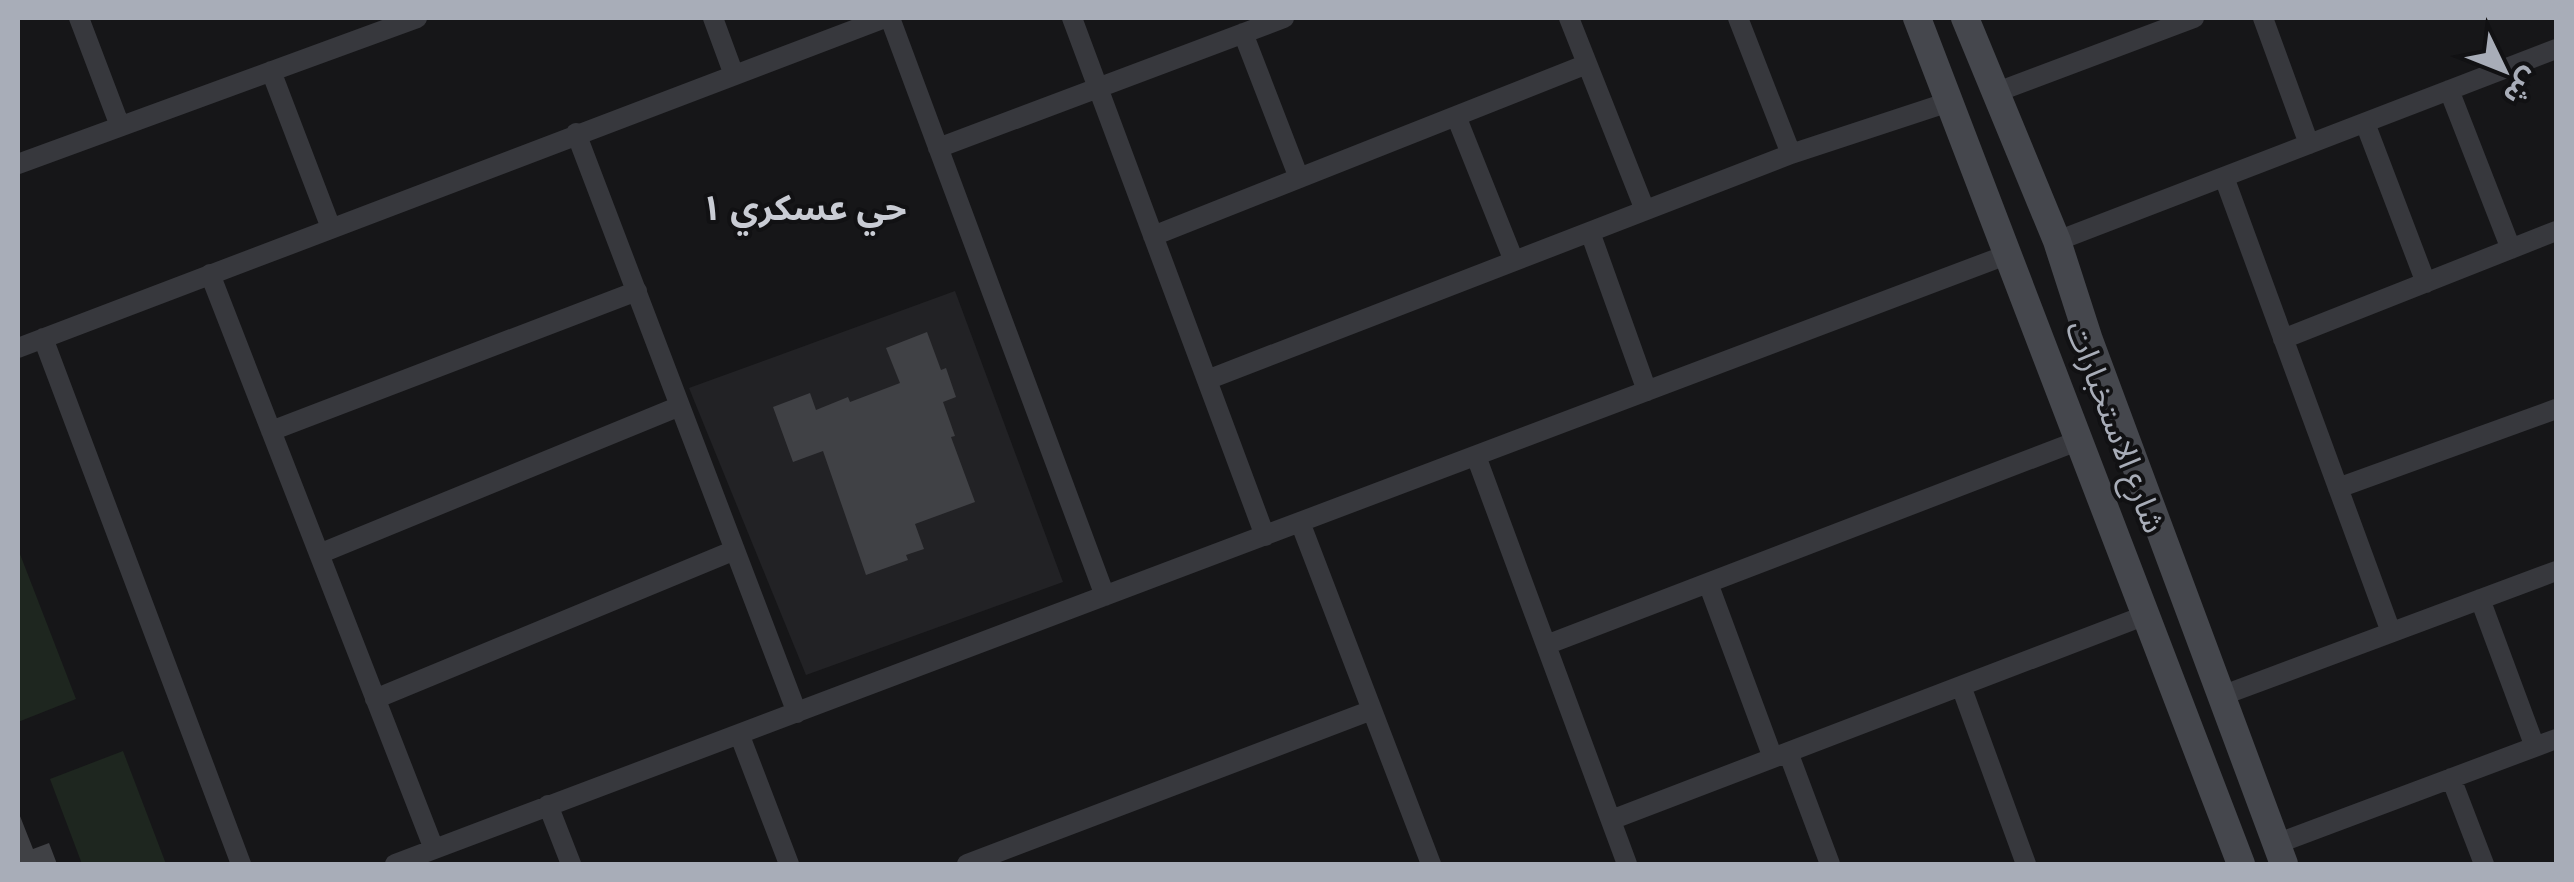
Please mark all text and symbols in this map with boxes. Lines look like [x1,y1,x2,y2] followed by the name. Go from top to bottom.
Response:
[2454,20,2554,120] north arrow
[2494,59,2546,111] text: ش
[702,189,906,236] district label: حي عسكري ١
[2053,316,2172,540] street label: شارع الاستخبارات

